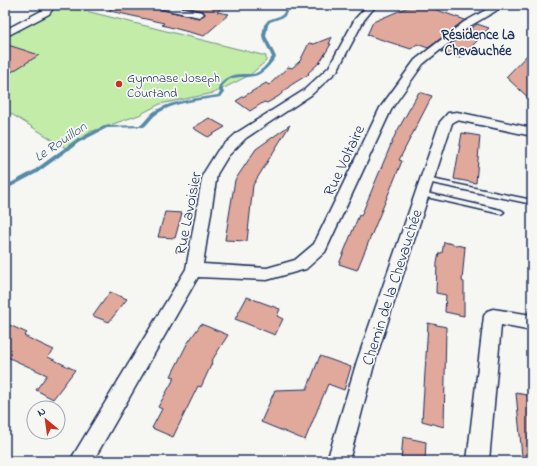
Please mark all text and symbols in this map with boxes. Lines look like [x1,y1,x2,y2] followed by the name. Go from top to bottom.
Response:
[440,25,515,62] district label: Résidence La Chevauchée
[127,69,220,103] place label: Gymnase Joseph Courtand
[114,79,124,89] marker: Gymnase Joseph Courtand
[30,116,92,168] water label: Le Rouillon
[318,120,372,200] street label: Rue Voltaire
[169,170,209,257] street label: Rue Lavoisier
[356,206,430,369] street label: Chemin de la Chevauchée
[26,400,66,440] north arrow
[35,403,49,421] text: N

